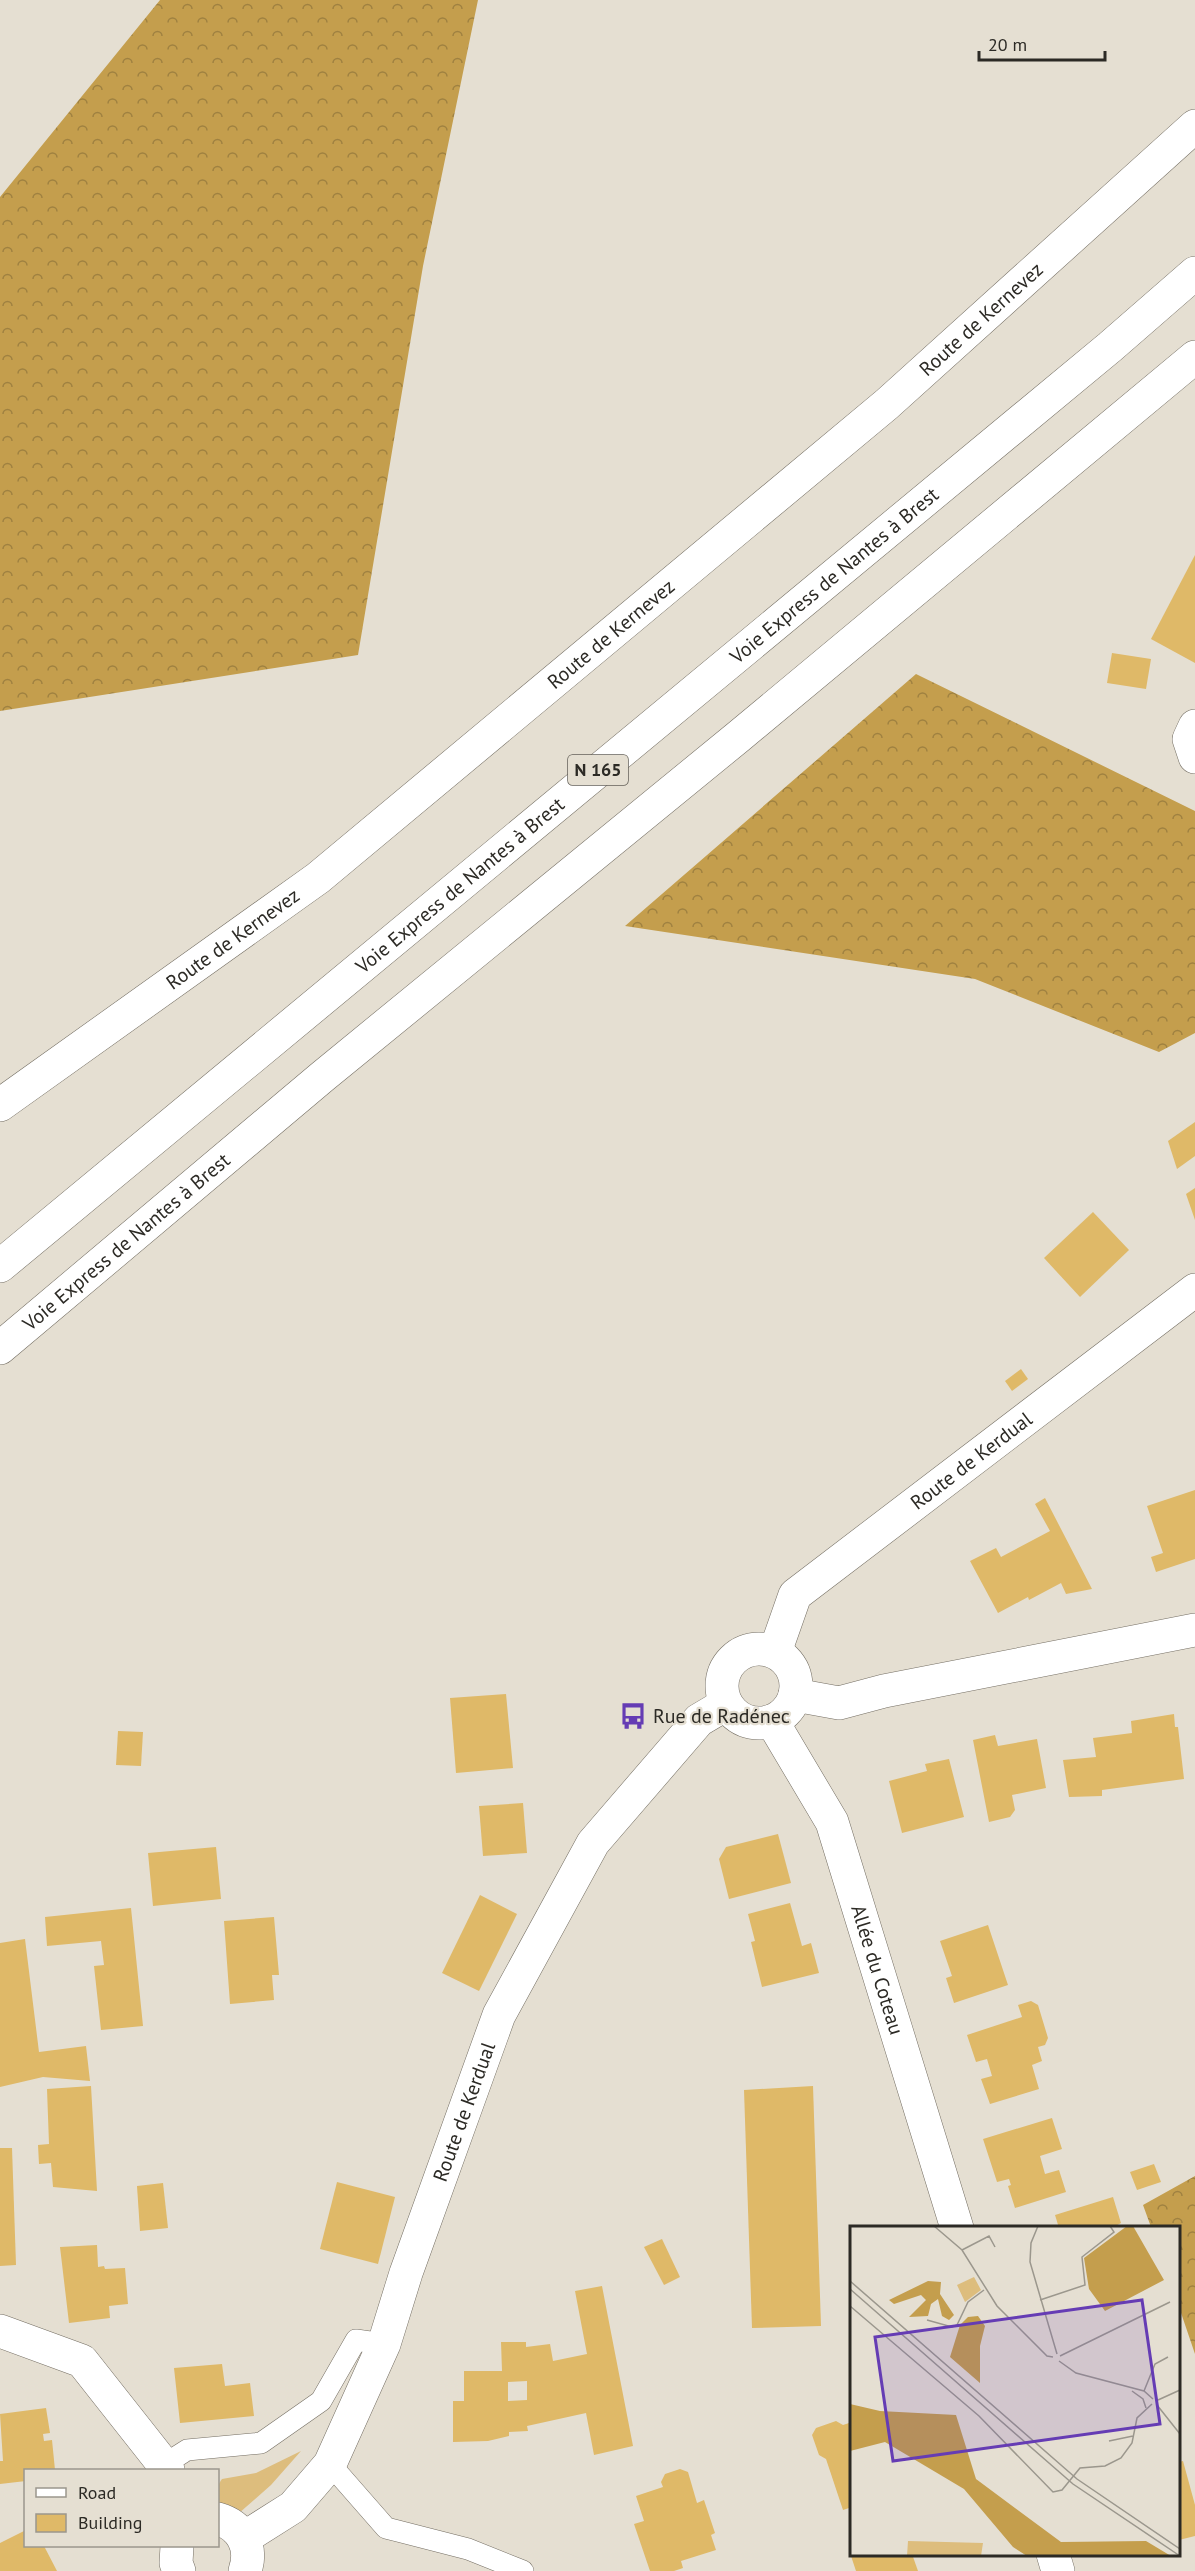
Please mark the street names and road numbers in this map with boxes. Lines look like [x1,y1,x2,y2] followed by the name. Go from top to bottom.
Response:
[914,256,1048,382] street label: Route de Kernevez
[724,481,944,670] street label: Voie Express de Nantes à Brest
[542,573,680,695] street label: Route de Kernevez
[568,755,628,785] road number: N 165
[349,791,570,980] street label: Voie Express de Nantes à Brest
[161,882,305,995] street label: Route de Kernevez
[16,1147,235,1337] street label: Voie Express de Nantes à Brest
[905,1406,1037,1515] street label: Route de Kerdual
[845,1902,910,2038] street label: Allée du Coteau
[427,2038,501,2185] street label: Route de Kerdual

